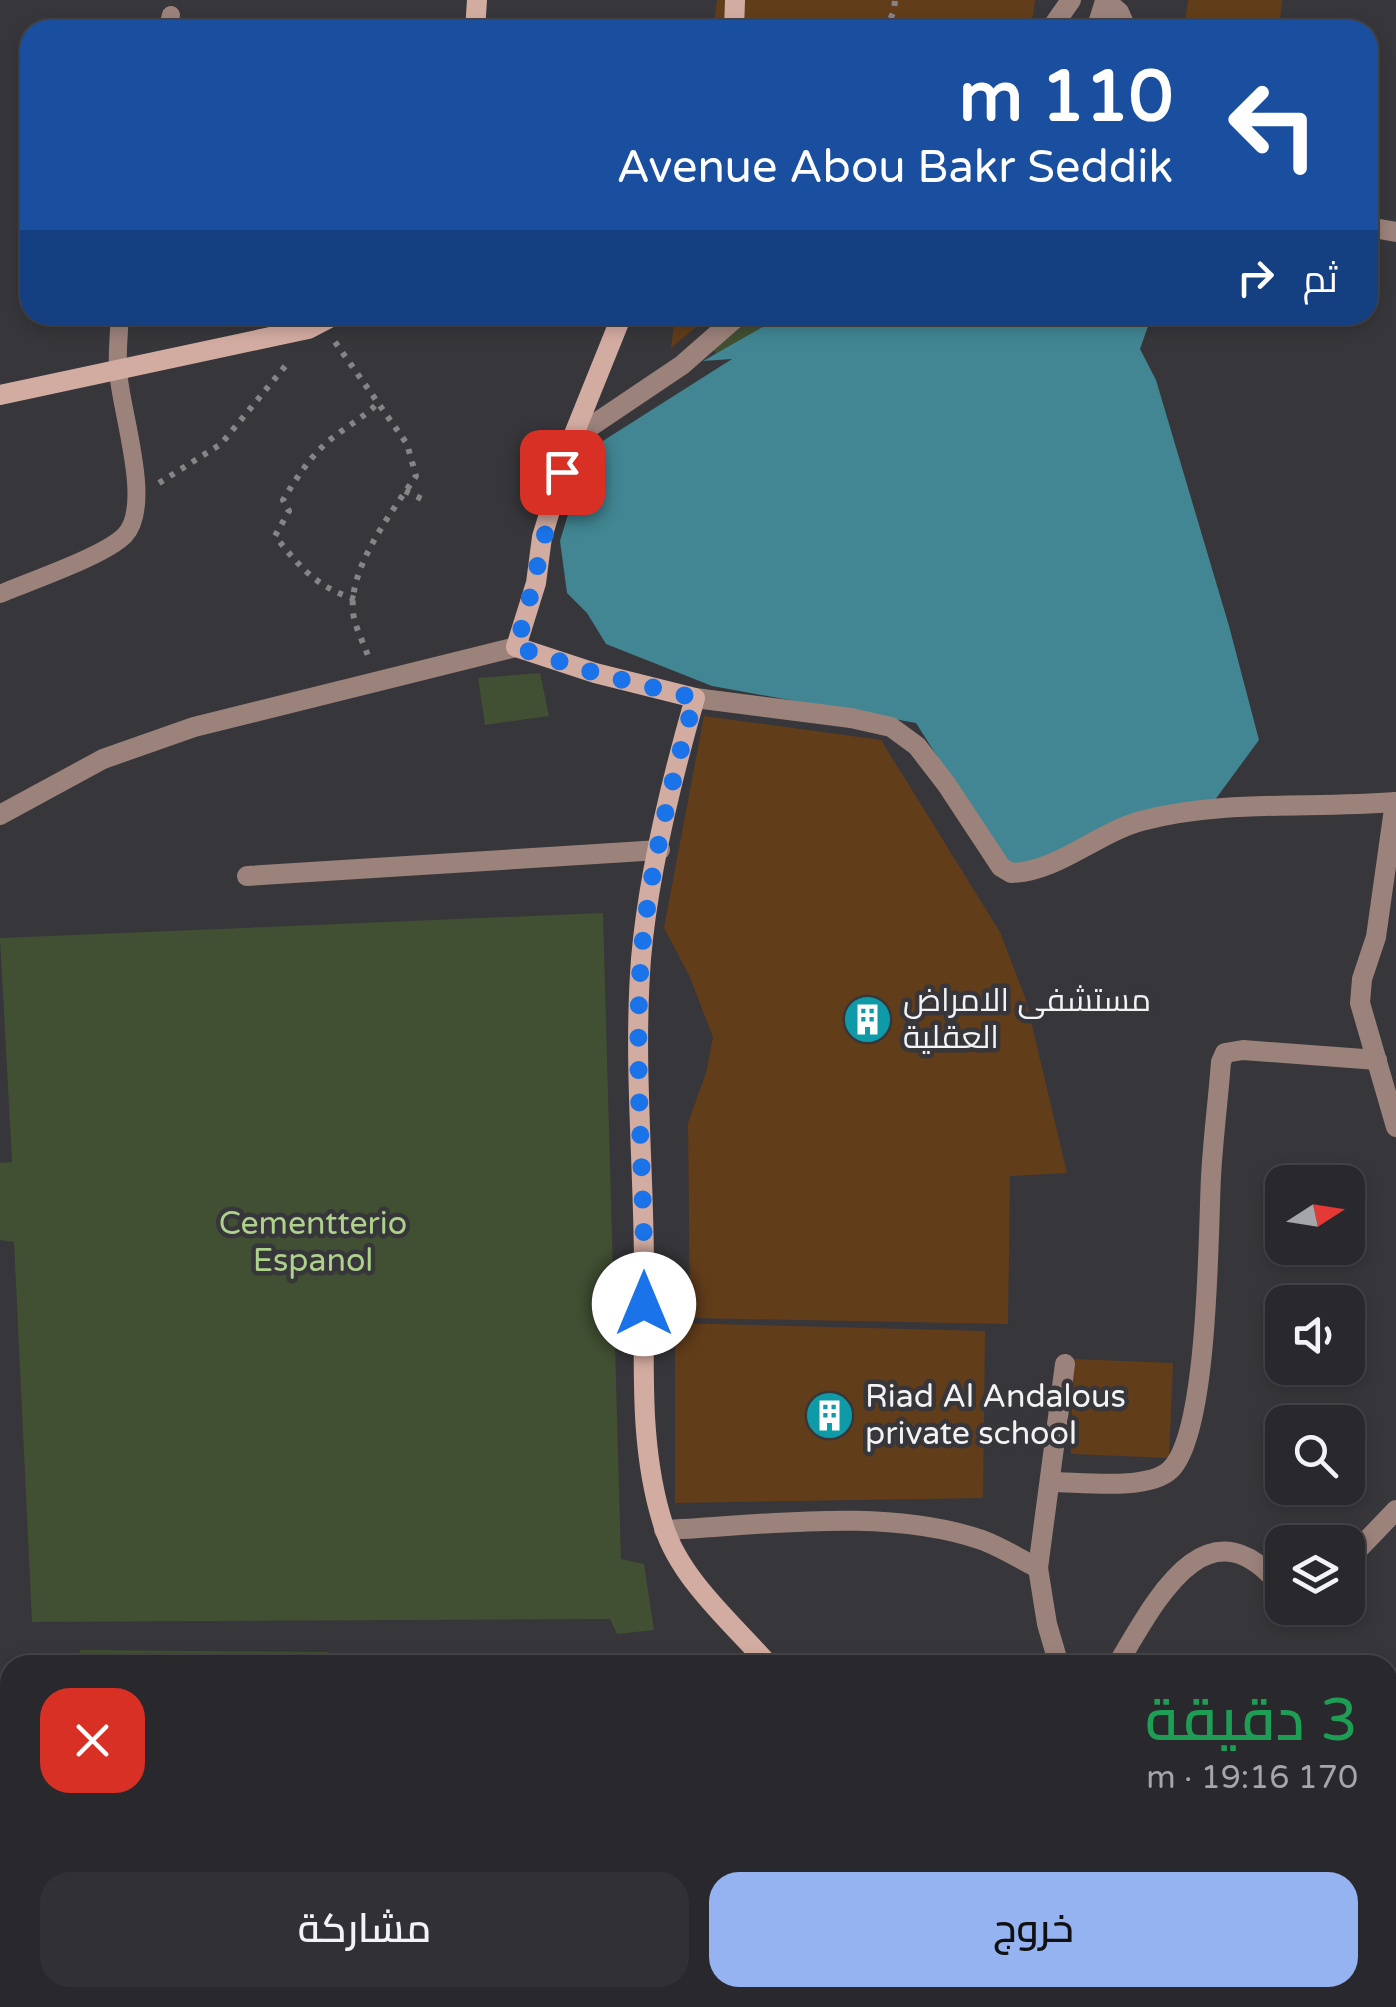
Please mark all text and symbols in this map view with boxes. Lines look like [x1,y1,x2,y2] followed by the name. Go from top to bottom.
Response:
[959,56,1173,140] text: 110 m
[1208,60,1338,190] icon: left
[616,141,1173,195] text: Avenue Abou Bakr Seddik
[1228,250,1283,305] icon: right
[1303,257,1338,303] text: ثم
[520,430,605,515] pin
[535,445,590,500] icon: arrive
[903,982,1151,1057] place label: مستشفى الامراض العقلية
[842,993,894,1045] building icon: مستشفى الامراض العقلية
[1265,1165,1365,1265] north arrow
[1265,1165,1365,1625] map controls
[219,1205,407,1280] park label: Cementterio Espanol
[592,1252,696,1356] position arrow
[1265,1285,1365,1385] button: sound
[865,1378,1126,1453] place label: Riad Al Andalous private school
[804,1389,856,1441] building icon: Riad Al Andalous private school
[1265,1405,1365,1505] button: search
[1265,1525,1365,1625] button: layers
[1145,1685,1358,1757] text: 3 دقيقة
[40,1688,145,1793] button: close
[1146,1759,1358,1797] text: 170 m · 19:16
[40,1872,689,1987] button: مشاركة
[709,1872,1358,1987] button: خروج

